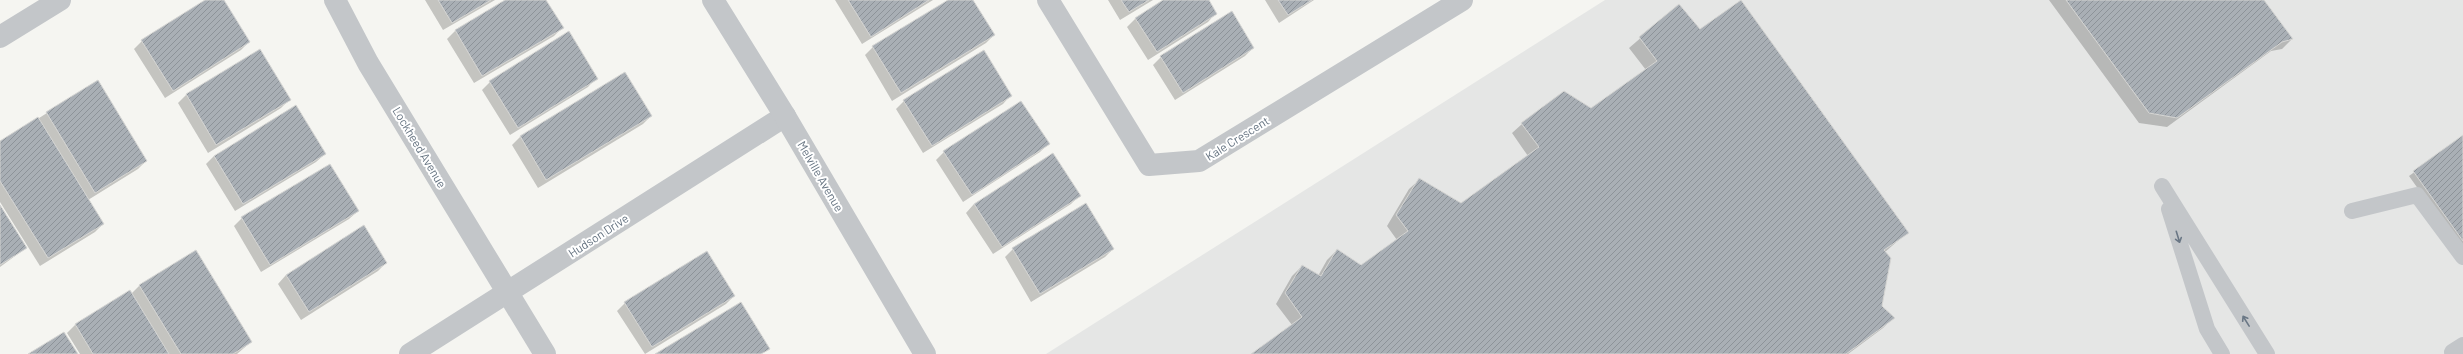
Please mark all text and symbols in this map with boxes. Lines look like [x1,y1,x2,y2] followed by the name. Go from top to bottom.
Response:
[390,104,450,190] street label: Lockheed Avenue
[1203,113,1271,163] street label: Kale Crescent
[795,138,847,214] street label: Melville Avenue
[565,210,631,260] street label: Hudson Drive
[2175,230,2182,243] one-way arrow
[2242,316,2250,327] one-way arrow

